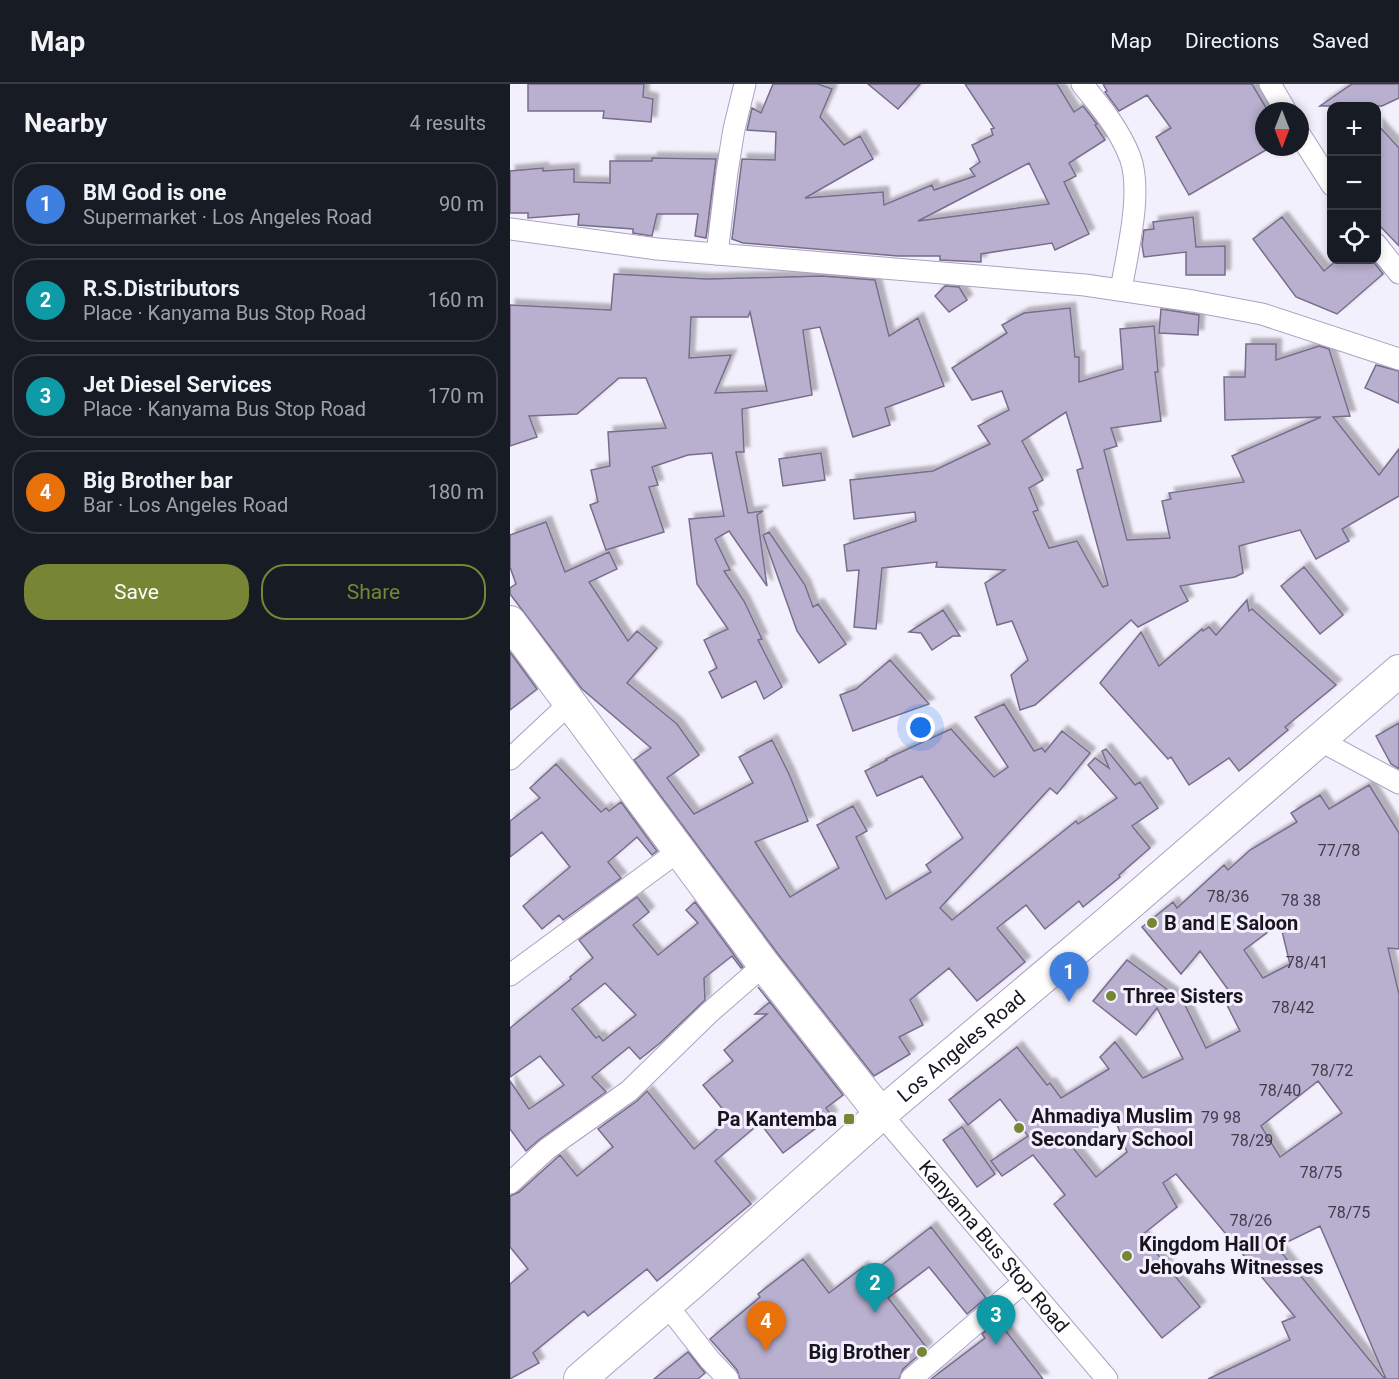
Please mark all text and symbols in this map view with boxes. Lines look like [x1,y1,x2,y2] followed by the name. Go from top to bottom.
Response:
[30,25,85,58] text: Map
[1110,29,1152,53] text: Map
[1185,29,1279,53] text: Directions
[1312,29,1369,53] text: Saved
[1255,102,1309,156] north arrow
[1327,102,1381,264] map controls
[1327,102,1381,156] button: +
[24,108,107,138] text: Nearby
[410,111,486,135] text: 4 results
[1327,156,1381,210] button: −
[83,180,226,205] text: BM God is one
[40,192,51,216] text: 1
[439,192,484,216] text: 90 m
[83,205,372,229] text: Supermarket · Los Angeles Road
[1327,210,1381,264] button: locate
[83,276,240,301] text: R.S.Distributors
[40,288,51,312] text: 2
[428,288,484,312] text: 160 m
[83,301,366,325] text: Place · Kanyama Bus Stop Road
[83,372,272,397] text: Jet Diesel Services
[40,384,51,408] text: 3
[428,384,484,408] text: 170 m
[83,397,366,421] text: Place · Kanyama Bus Stop Road
[83,468,232,493] text: Big Brother bar
[40,480,51,504] text: 4
[428,480,484,504] text: 180 m
[83,493,288,517] text: Bar · Los Angeles Road
[24,564,249,620] button: Save
[261,564,486,620] button: Share
[906,713,935,742] your location
[1318,841,1360,860] house number: 77/78
[1207,887,1249,906] house number: 78/36
[1281,891,1321,910] house number: 78 38
[1164,911,1298,935] place label: B and E Saloon
[1145,916,1159,930] marker: B and E Saloon
[1050,952,1088,1002] pin: 1
[1286,953,1328,972] house number: 78/41
[1123,984,1243,1008] place label: Three Sisters
[892,986,1030,1107] street label: Los Angeles Road
[1104,989,1118,1003] marker: Three Sisters
[1272,998,1314,1017] house number: 78/42
[1311,1061,1353,1080] house number: 78/72
[1259,1081,1301,1100] house number: 78/40
[1031,1104,1193,1151] place label: Ahmadiya Muslim Secondary School
[717,1107,837,1131] place label: Pa Kantemba
[1201,1108,1241,1127] house number: 79 98
[842,1112,856,1126] marker: Pa Kantemba
[1012,1121,1026,1135] marker: Ahmadiya Muslim Secondary School
[1231,1131,1273,1150] house number: 78/29
[914,1155,1074,1337] street label: Kanyama Bus Stop Road
[1300,1163,1342,1182] house number: 78/75
[1328,1203,1370,1222] house number: 78/75
[1230,1211,1272,1230] house number: 78/26
[1139,1232,1324,1279] place label: Kingdom Hall Of Jehovahs Witnesses
[1120,1249,1134,1263] marker: Kingdom Hall Of Jehovahs Witnesses
[856,1264,895,1313] pin: 2
[976,1296,1016,1345] pin: 3
[746,1302,786,1351] pin: 4
[808,1340,911,1364] place label: Big Brother
[915,1345,929,1359] marker: Big Brother

